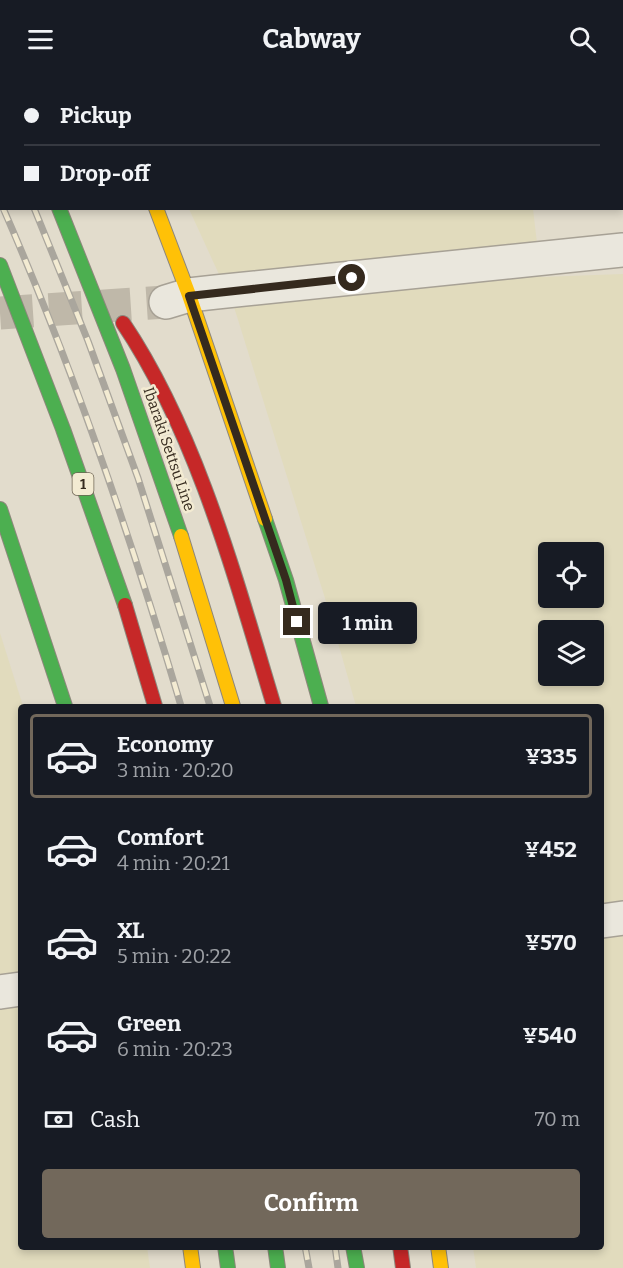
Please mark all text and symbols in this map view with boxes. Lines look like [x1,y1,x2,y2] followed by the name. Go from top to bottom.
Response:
[24,23,57,56] icon: menu
[262,23,361,55] text: Cabway
[566,23,599,56] icon: search
[60,102,132,129] text: Pickup
[60,160,150,187] text: Drop-off
[338,264,365,291] route start
[139,385,199,513] street label: Ibaraki Settsu Line
[72,473,94,495] road number: 1
[538,542,604,686] map controls
[538,542,604,608] button: locate
[318,601,417,643] callout: 1 min
[283,608,310,635] route end
[342,611,393,635] text: 1 min
[538,620,604,686] button: layers
[45,729,99,783] icon: car
[117,731,213,758] text: Economy
[525,743,577,770] text: ¥335
[117,758,234,782] text: 3 min · 20:20
[45,822,99,876] icon: car
[117,824,204,851] text: Comfort
[524,836,577,863] text: ¥452
[117,851,230,875] text: 4 min · 20:21
[45,915,99,969] icon: car
[117,917,144,944] text: XL
[525,929,577,956] text: ¥570
[117,944,231,968] text: 5 min · 20:22
[45,1008,99,1062] icon: car
[117,1010,181,1037] text: Green
[523,1022,577,1049] text: ¥540
[117,1037,233,1061] text: 6 min · 20:23
[42,1103,75,1136] icon: cash
[90,1106,140,1133] text: Cash
[534,1107,580,1131] text: 70 m
[42,1169,580,1238] button: Confirm

